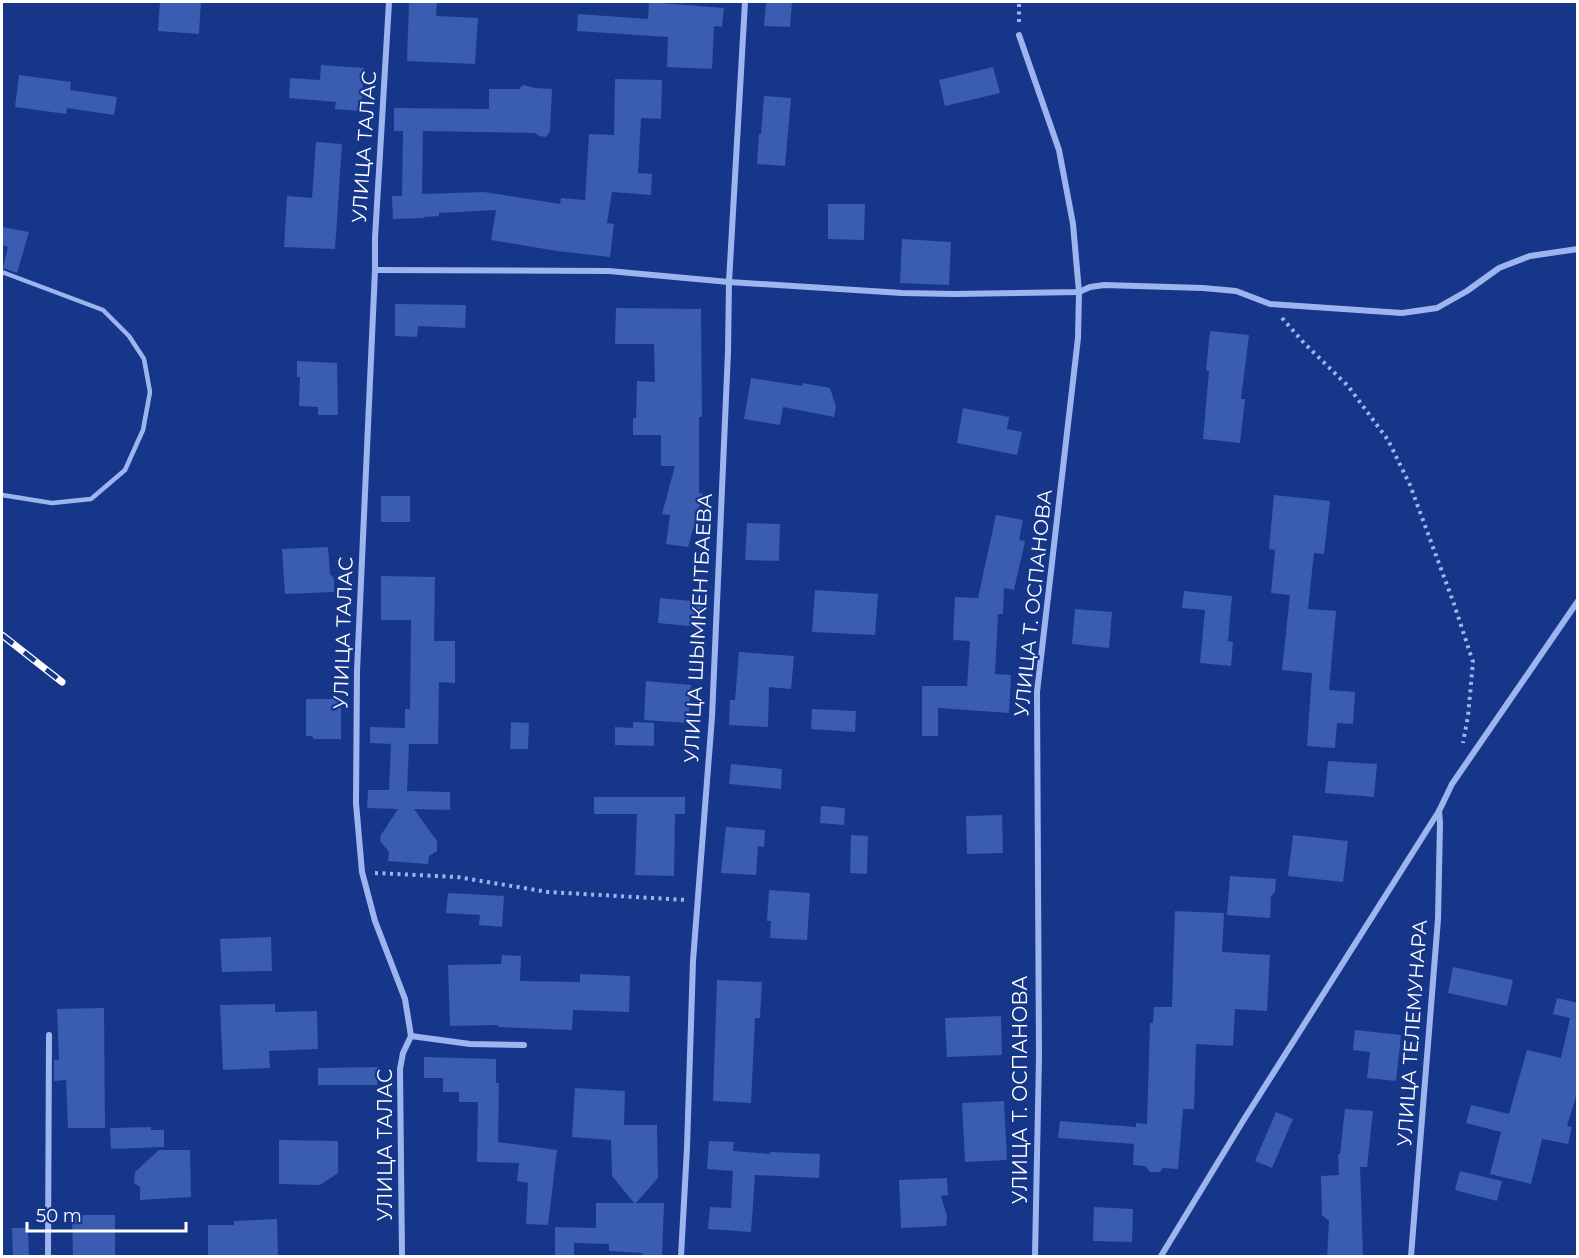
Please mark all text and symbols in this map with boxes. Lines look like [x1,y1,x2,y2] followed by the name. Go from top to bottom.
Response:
[347,70,381,224] street label: УЛИЦА ТАЛАС
[1009,488,1057,718] street label: УЛИЦА Т. ОСПАНОВА
[679,492,717,763] street label: УЛИЦА ШЫМКЕНТБАЕВА
[328,556,358,710] street label: УЛИЦА ТАЛАС
[1392,919,1432,1147] street label: УЛИЦА ТЕЛЕМУНАРА
[1008,976,1032,1204] street label: УЛИЦА Т. ОСПАНОВА
[373,1069,397,1221] street label: УЛИЦА ТАЛАС
[27,1195,186,1233] scale bar
[36,1205,82,1227] text: 50 m

